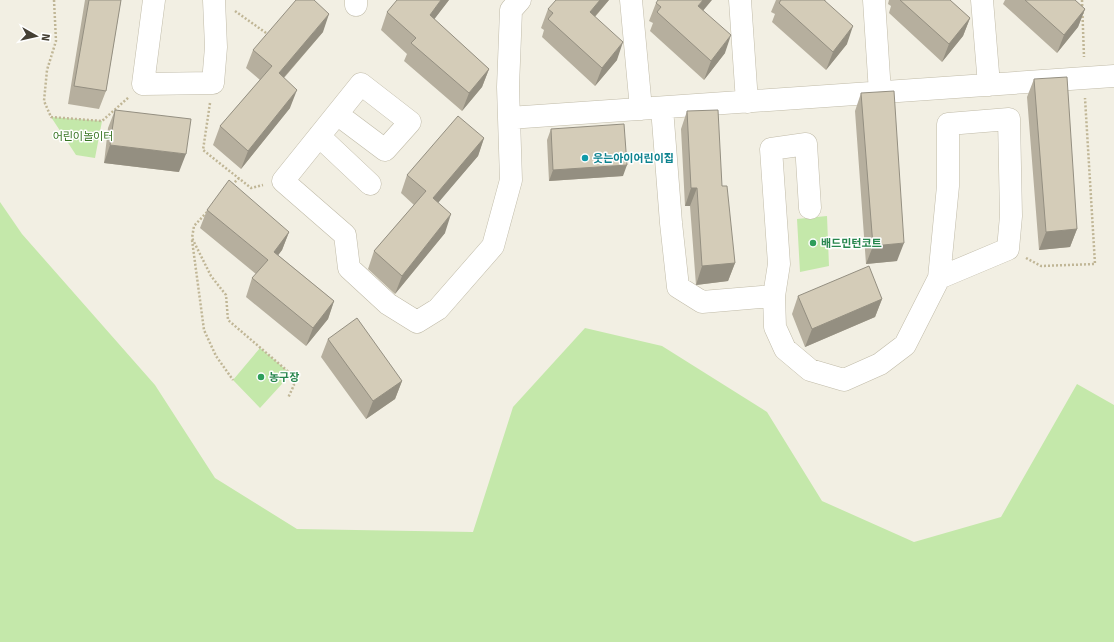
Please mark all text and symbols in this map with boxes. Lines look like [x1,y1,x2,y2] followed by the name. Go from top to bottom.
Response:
[16,16,56,56] north arrow
[38,33,52,42] text: N
[53,130,113,143] park label: 어린이놀이터
[593,152,674,165] place label: 웃는아이어린이집
[580,153,590,163] marker: 웃는아이어린이집
[821,237,882,250] place label: 배드민턴코트
[808,238,818,248] marker: 배드민턴코트
[269,371,299,384] place label: 농구장
[256,372,266,382] marker: 농구장

